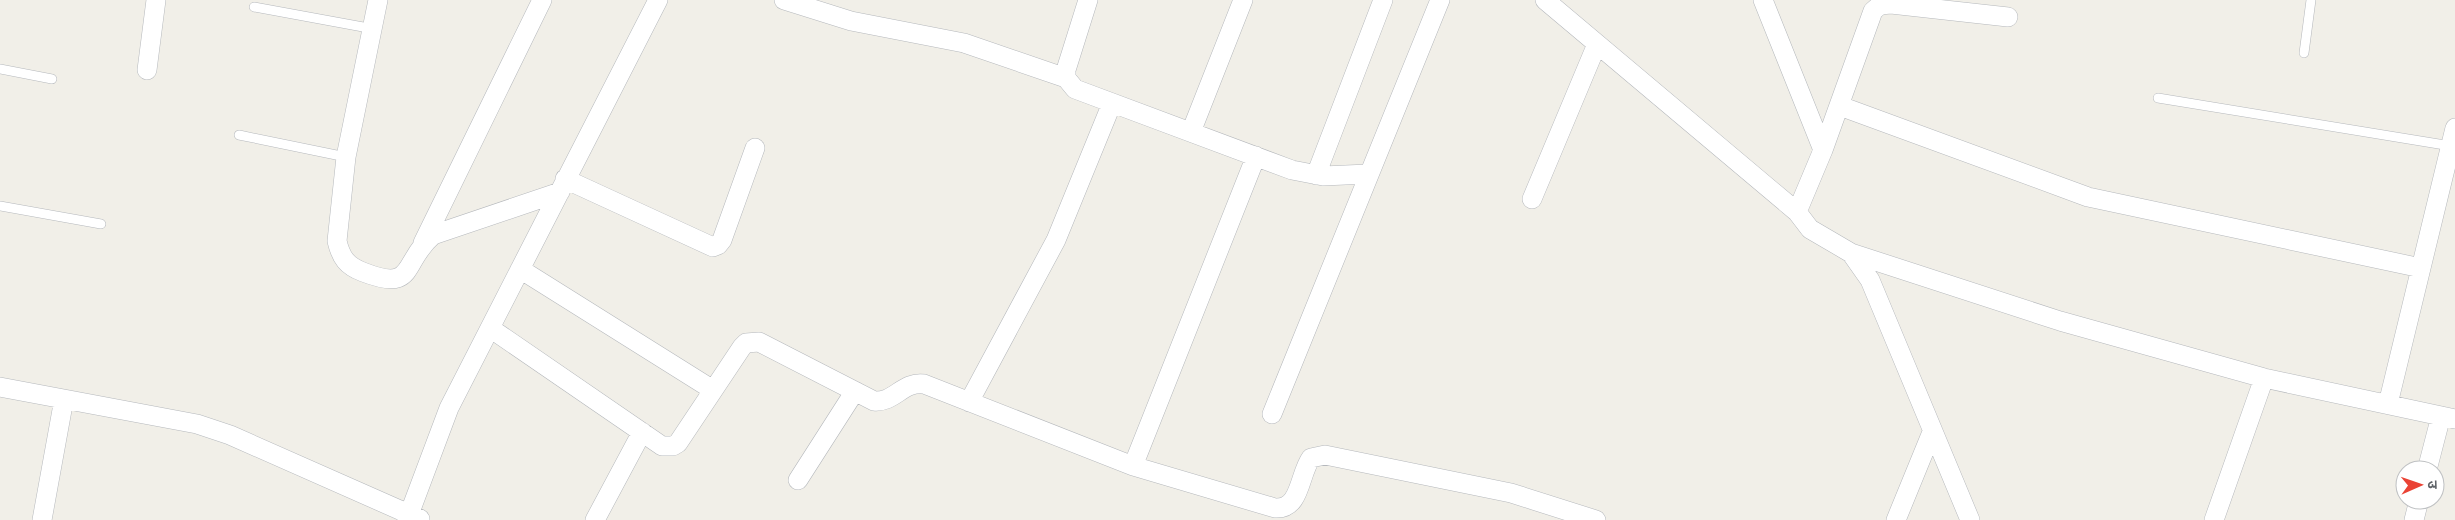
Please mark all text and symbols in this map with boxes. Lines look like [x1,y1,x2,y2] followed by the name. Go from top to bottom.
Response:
[2395,460,2445,510] north arrow
[2425,480,2442,490] text: उ

